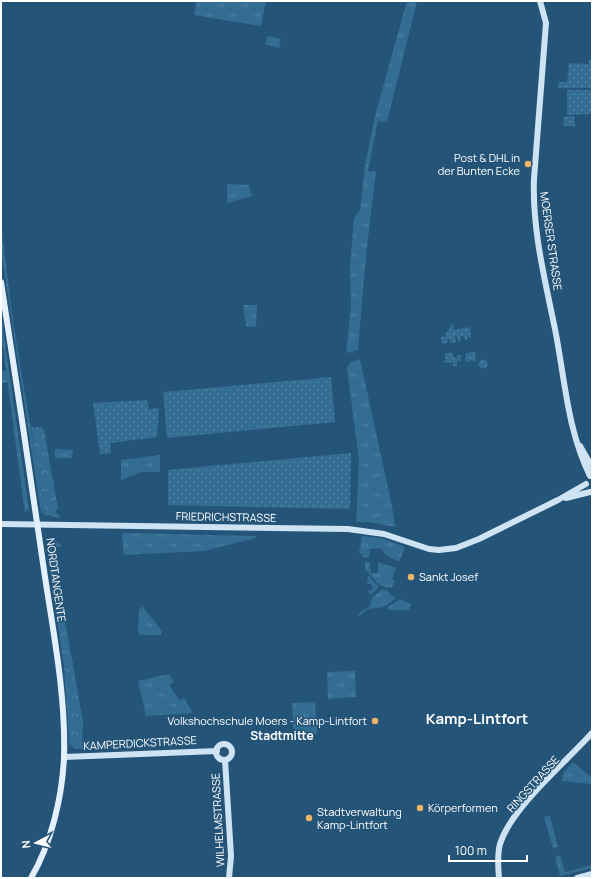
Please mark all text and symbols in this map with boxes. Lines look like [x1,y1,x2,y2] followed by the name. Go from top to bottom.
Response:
[438,150,521,178] place label: Post & DHL in der Bunten Ecke
[523,159,533,169] marker: Post & DHL in der Bunten Ecke
[537,191,566,291] street label: MOERSER STRASSE
[176,508,276,525] street label: FRIEDRICHSTRASSE
[43,537,70,623] street label: NORDTANGENTE
[419,569,478,584] place label: Sankt Josef
[406,572,416,582] marker: Sankt Josef
[426,708,528,729] district label: Kamp-Lintfort
[168,713,367,728] place label: Volkshochschule Moers - Kamp-Lintfort
[370,716,380,726] marker: Volkshochschule Moers - Kamp-Lintfort
[250,727,314,744] district label: Stadtmitte
[83,732,197,753] street label: KAMPERDICKSTRASSE
[503,752,562,815] street label: RINGSTRASSE
[208,773,227,867] street label: WILHELMSTRASSE
[428,800,498,815] place label: Körperformen
[415,803,425,813] marker: Körperformen
[317,804,402,832] place label: Stadtverwaltung Kamp-Lintfort
[304,813,314,823] marker: Stadtverwaltung Kamp-Lintfort
[16,823,56,863] north arrow
[449,837,527,863] scale bar
[18,839,34,849] text: N
[455,842,487,859] text: 100 m

